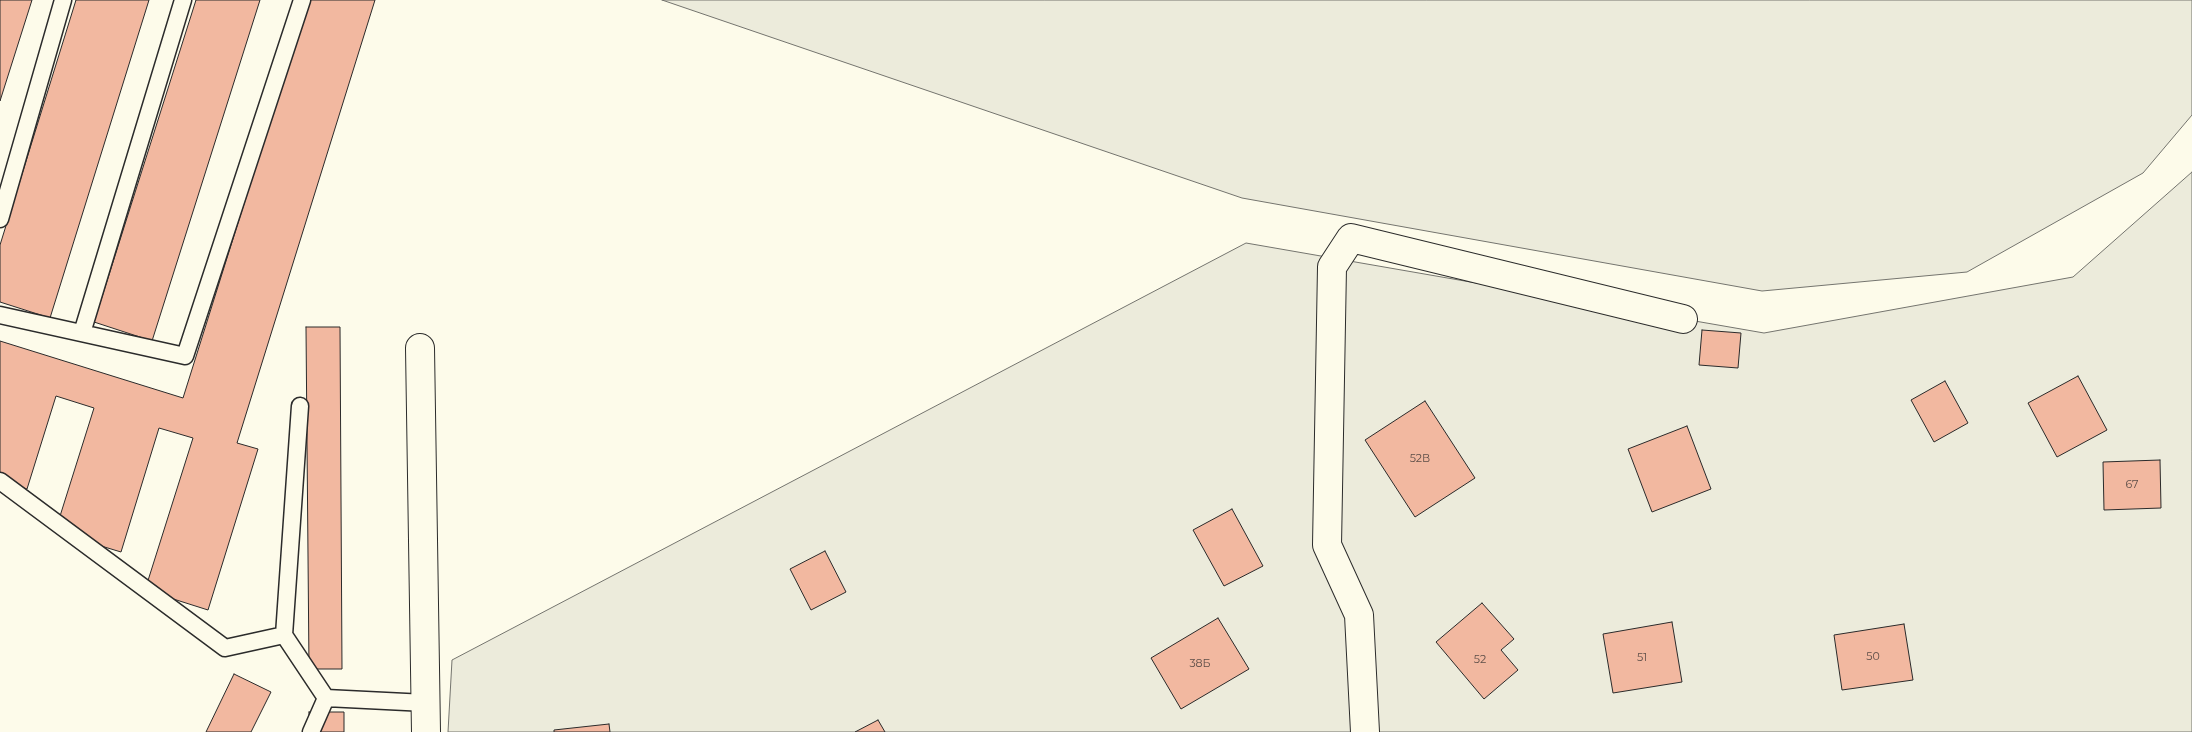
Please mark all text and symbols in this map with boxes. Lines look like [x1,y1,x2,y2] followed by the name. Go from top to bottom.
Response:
[1410,452,1430,466] house number: 52В
[2125,478,2139,492] house number: 67
[1866,650,1880,664] house number: 50
[1637,651,1647,665] house number: 51
[1474,653,1486,667] house number: 52
[1189,657,1211,671] house number: 38Б

